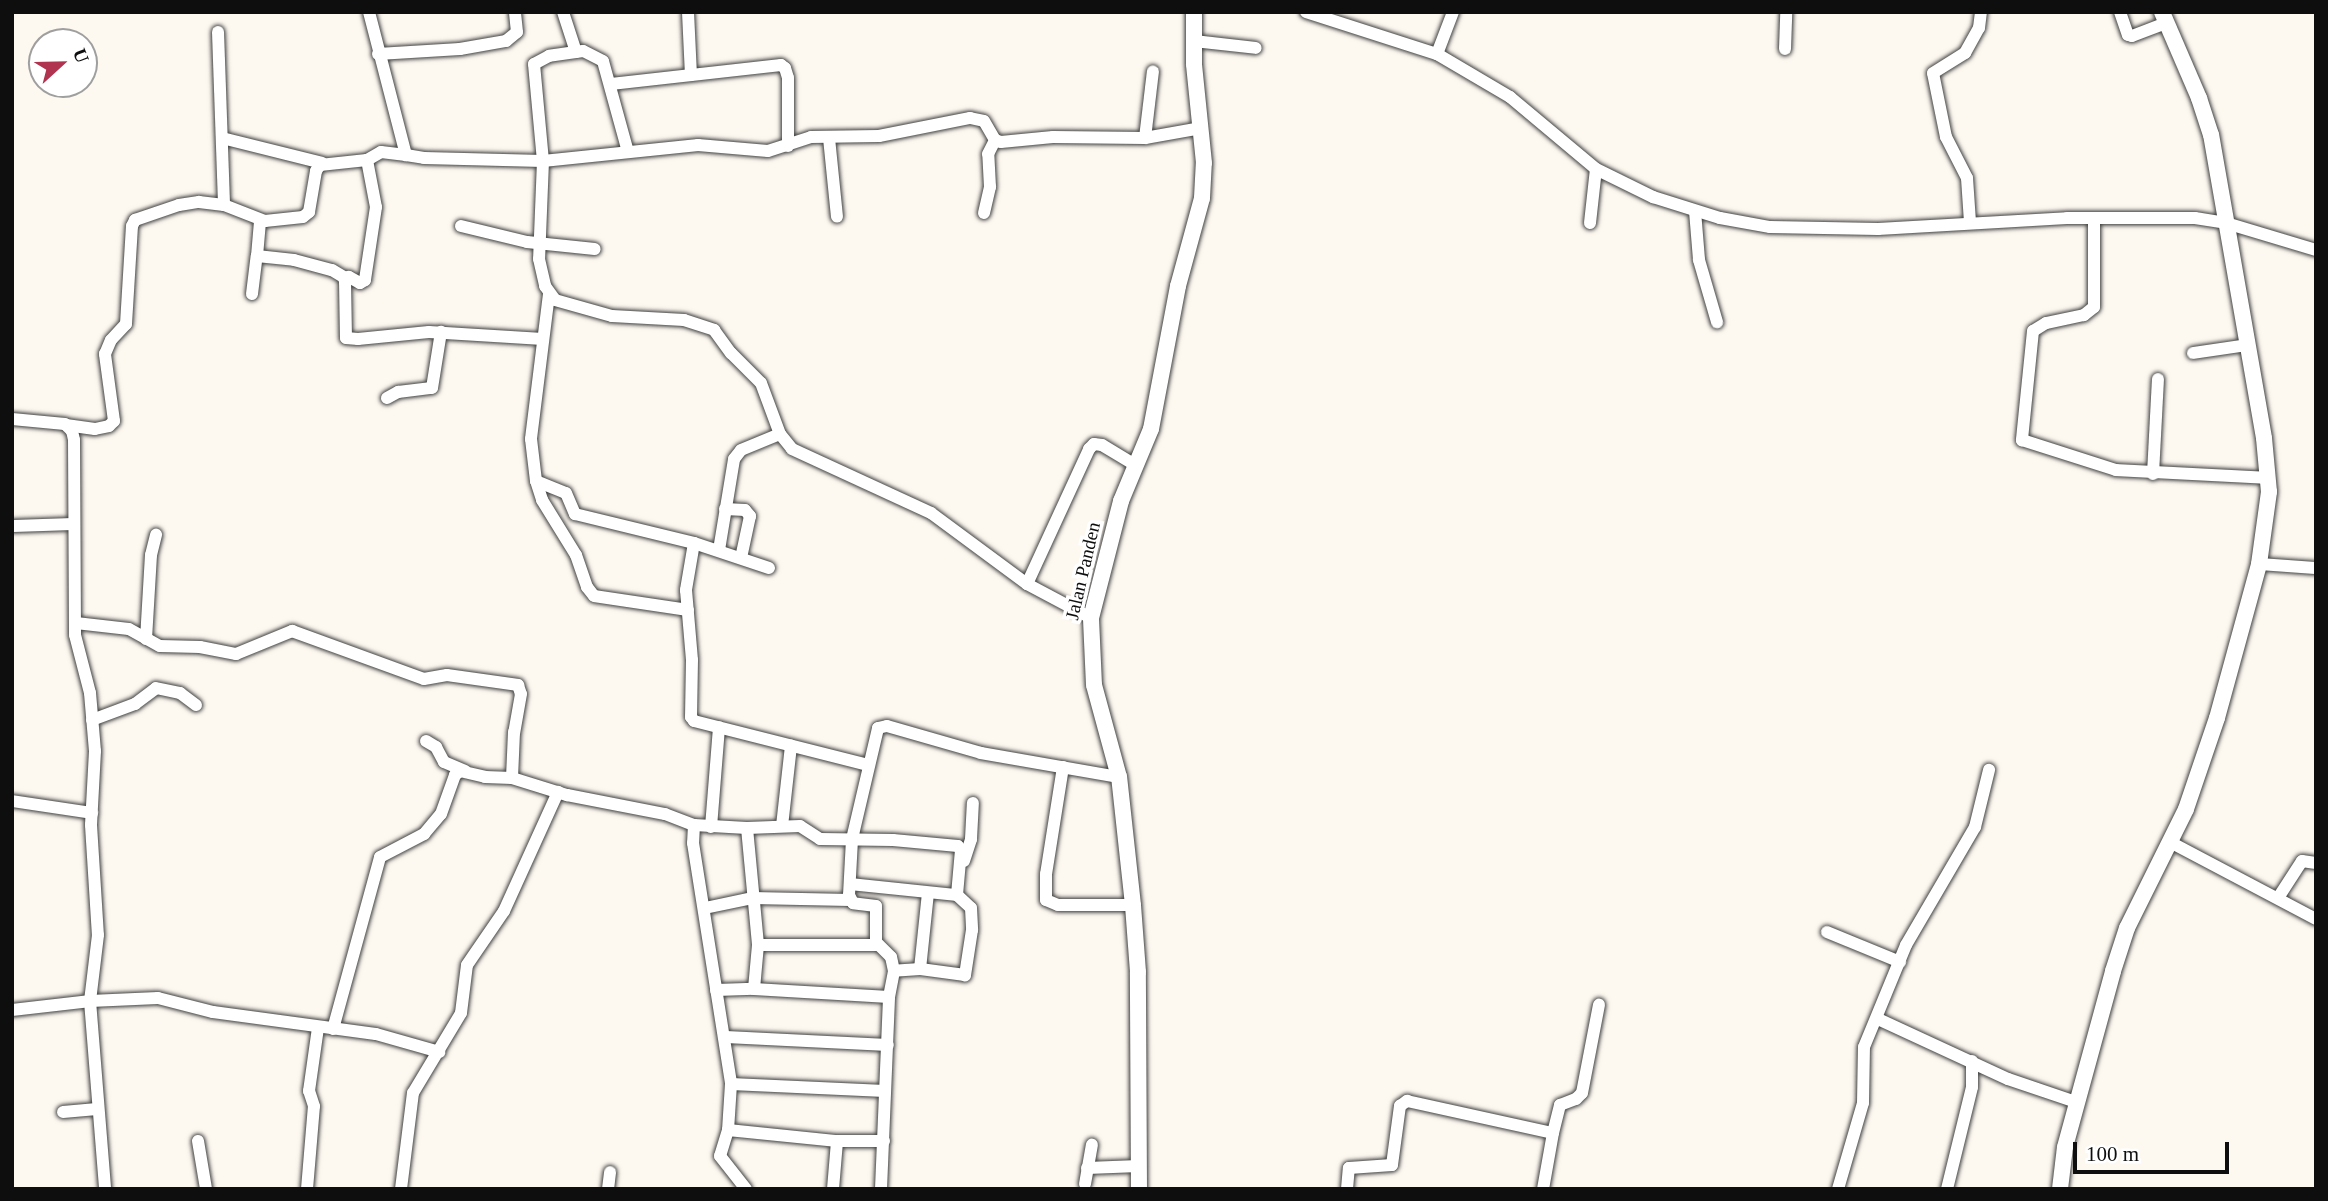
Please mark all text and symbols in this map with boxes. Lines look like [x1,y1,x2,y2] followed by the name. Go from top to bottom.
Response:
[28,28,98,98] north arrow
[69,45,93,66] text: U
[1061,520,1105,622] street label: Jalan Panden
[2076,1128,2232,1172] scale bar
[2086,1142,2139,1166] text: 100 m

